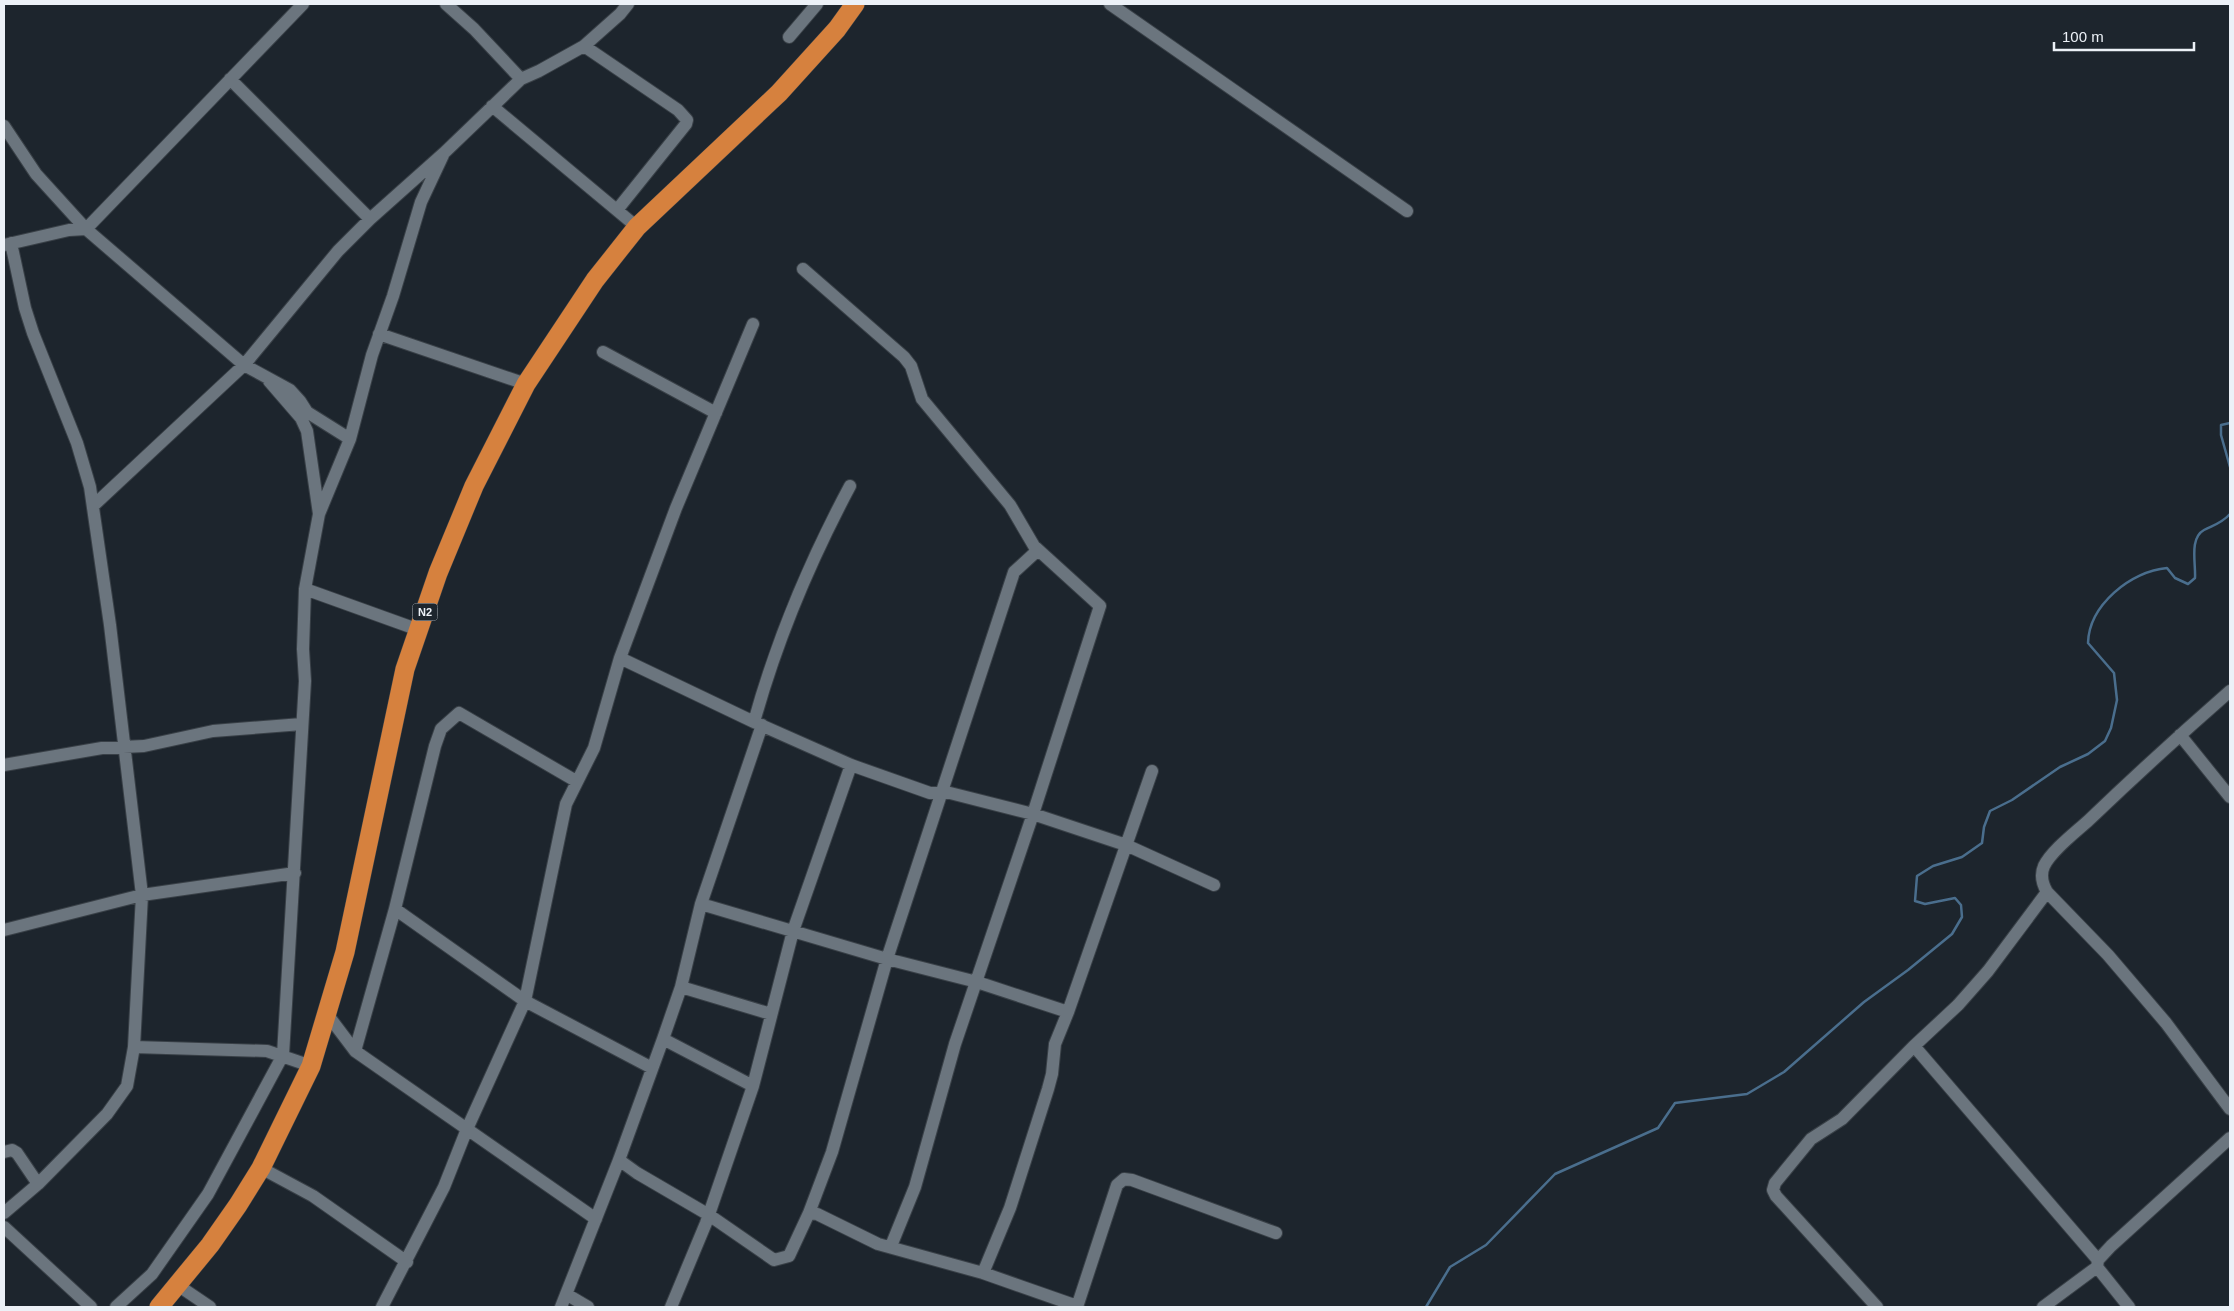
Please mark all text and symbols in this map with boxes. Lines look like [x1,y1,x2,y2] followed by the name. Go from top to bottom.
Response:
[2054,20,2194,52] scale bar
[2062,28,2104,45] text: 100 m
[412,604,438,620] road number: N2

